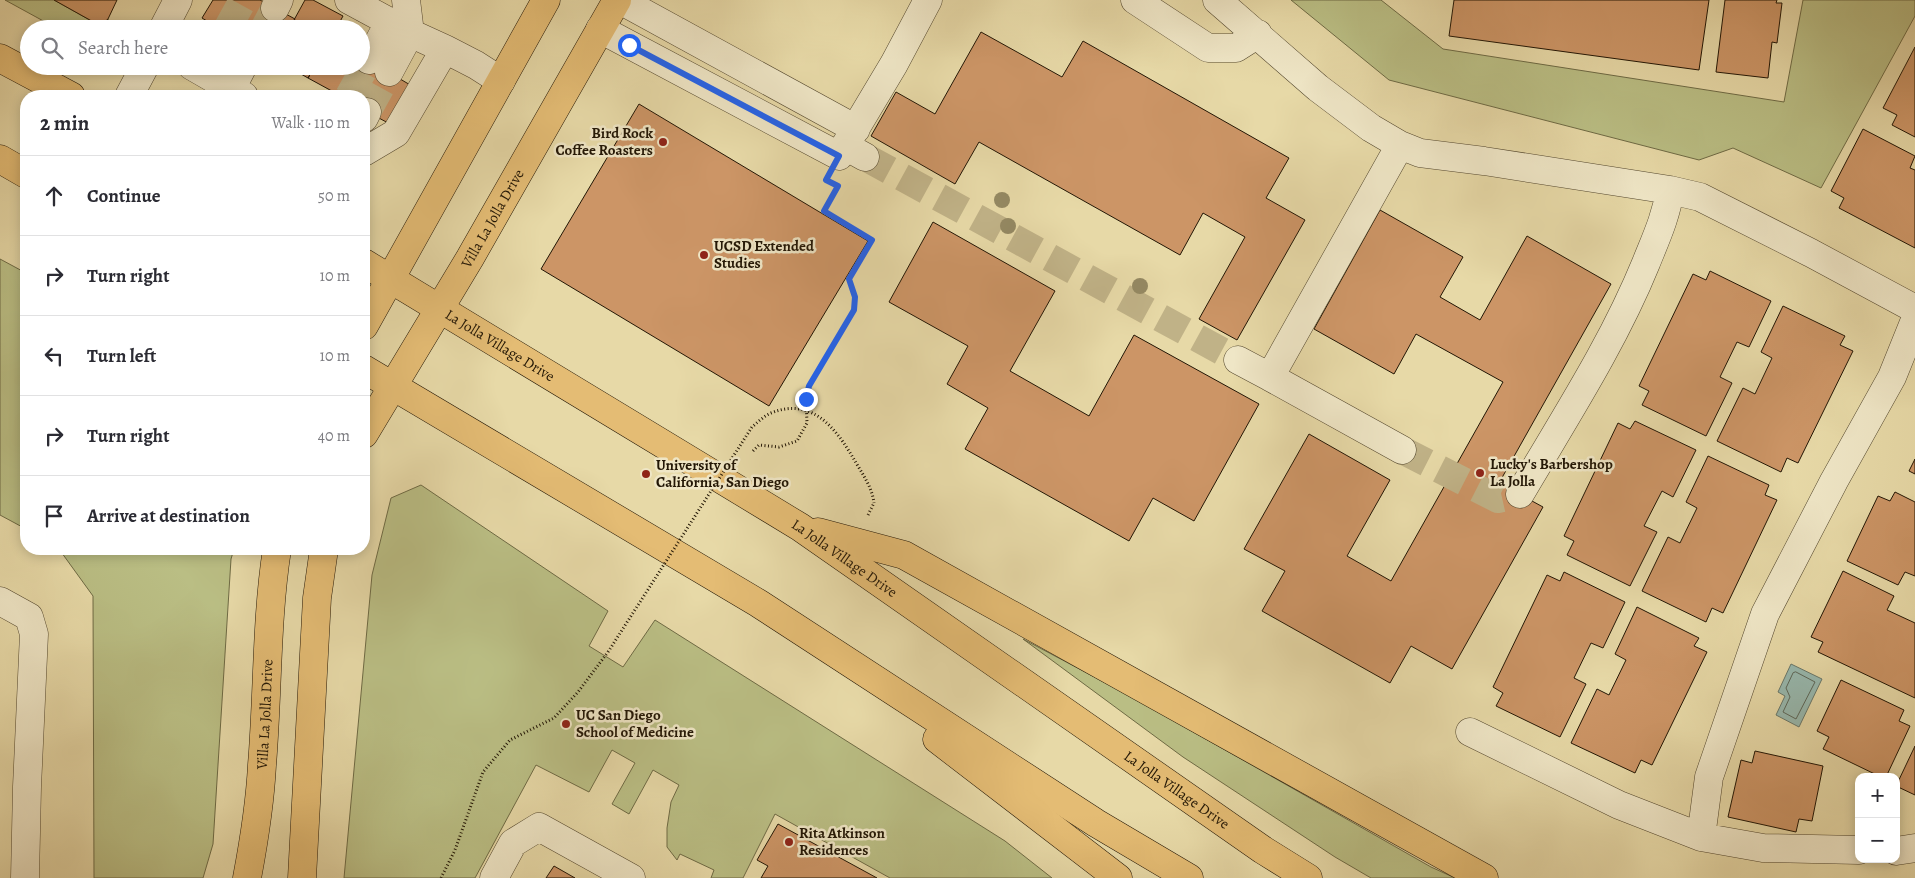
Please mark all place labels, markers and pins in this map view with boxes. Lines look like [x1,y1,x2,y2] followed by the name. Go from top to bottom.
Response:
[555,123,653,160] place label: Bird Rock Coffee Roasters
[657,136,669,148] marker: Bird Rock Coffee Roasters
[714,236,815,273] place label: UCSD Extended Studies
[698,249,710,261] marker: UCSD Extended Studies
[1490,454,1613,491] place label: Lucky's Barbershop La Jolla
[656,455,789,492] place label: University of California, San Diego
[1474,467,1486,479] marker: Lucky's Barbershop La Jolla
[640,468,652,480] marker: University of California, San Diego
[576,705,694,742] place label: UC San Diego School of Medicine
[560,718,572,730] marker: UC San Diego School of Medicine
[799,823,886,860] place label: Rita Atkinson Residences
[783,836,795,848] marker: Rita Atkinson Residences

